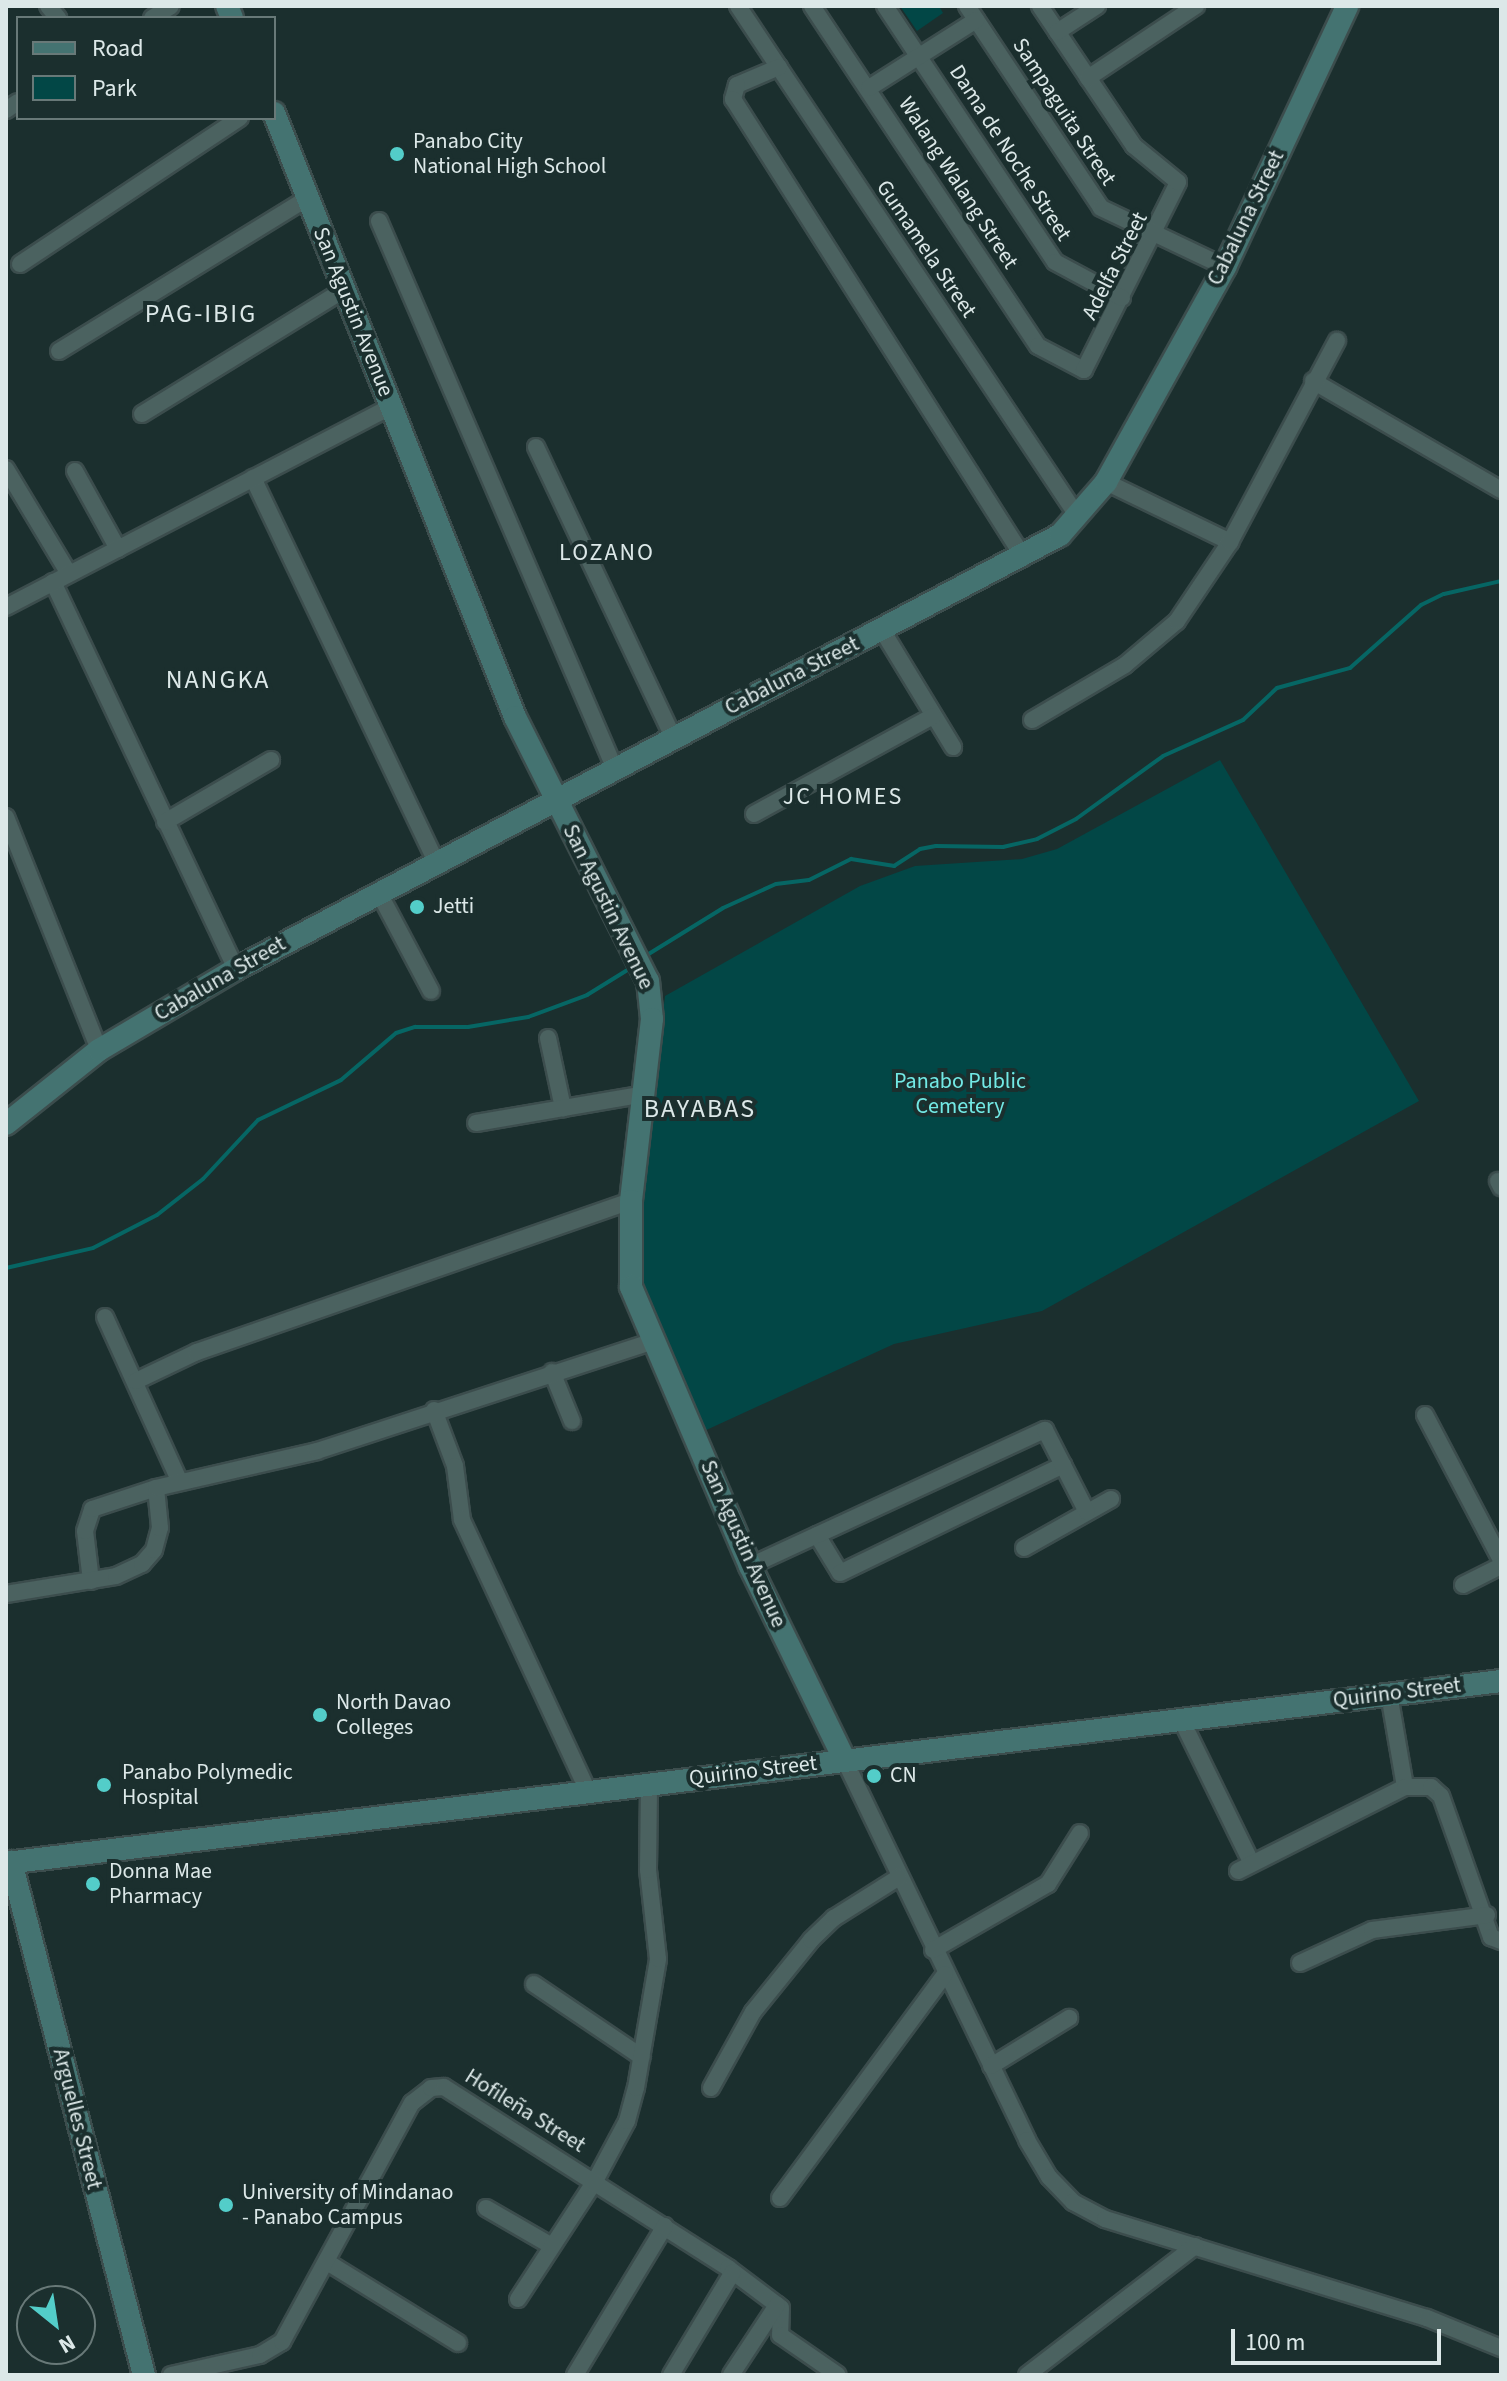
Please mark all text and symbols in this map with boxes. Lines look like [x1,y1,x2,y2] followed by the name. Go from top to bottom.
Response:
[16,16,276,120] legend
[92,31,144,66] text: Road
[1007,33,1121,191] street label: Sampaguita Street
[943,60,1077,246] street label: Dama de Noche Street
[92,71,137,106] text: Park
[893,92,1023,274] street label: Walang Walang Street
[413,128,606,180] place label: Panabo City National High School
[388,145,406,163] marker: Panabo City National High School
[1202,146,1290,290] street label: Cabaluna Street
[870,175,982,323] street label: Gumamela Street
[1077,208,1153,324] street label: Adelfa Street
[307,224,399,400] street label: San Agustin Avenue
[145,298,257,330] district label: PAG-IBIG
[559,539,655,567] district label: LOZANO
[721,631,863,721] street label: Cabaluna Street
[166,664,270,696] district label: NANGKA
[783,783,903,811] district label: JC HOMES
[557,820,659,994] street label: San Agustin Avenue
[433,894,474,920] place label: Jetti
[408,898,426,916] marker: Jetti
[150,931,290,1027] street label: Cabaluna Street
[894,1068,1026,1120] park label: Panabo Public Cemetery
[644,1093,756,1125] district label: BAYABAS
[694,1456,792,1632] street label: San Agustin Avenue
[1332,1672,1462,1714] street label: Quirino Street
[336,1689,451,1740] place label: North Davao Colleges
[311,1706,329,1724] marker: North Davao Colleges
[688,1750,818,1792] street label: Quirino Street
[122,1759,293,1810] place label: Panabo Polymedic Hospital
[890,1763,917,1789] place label: CN
[865,1767,883,1785] marker: CN
[93,1774,115,1796] marker: Panabo Polymedic Hospital
[109,1858,212,1910] place label: Donna Mae Pharmacy
[84,1875,102,1893] marker: Donna Mae Pharmacy
[47,2046,107,2192] street label: Arguelles Street
[460,2063,590,2159] street label: Hofileña Street
[242,2179,454,2230] place label: University of Mindanao - Panabo Campus
[217,2196,235,2214] marker: University of Mindanao - Panabo Campus
[16,2285,96,2365] north arrow
[1235,2313,1445,2363] scale bar
[1245,2325,1305,2360] text: 100 m
[53,2327,81,2362] text: N

